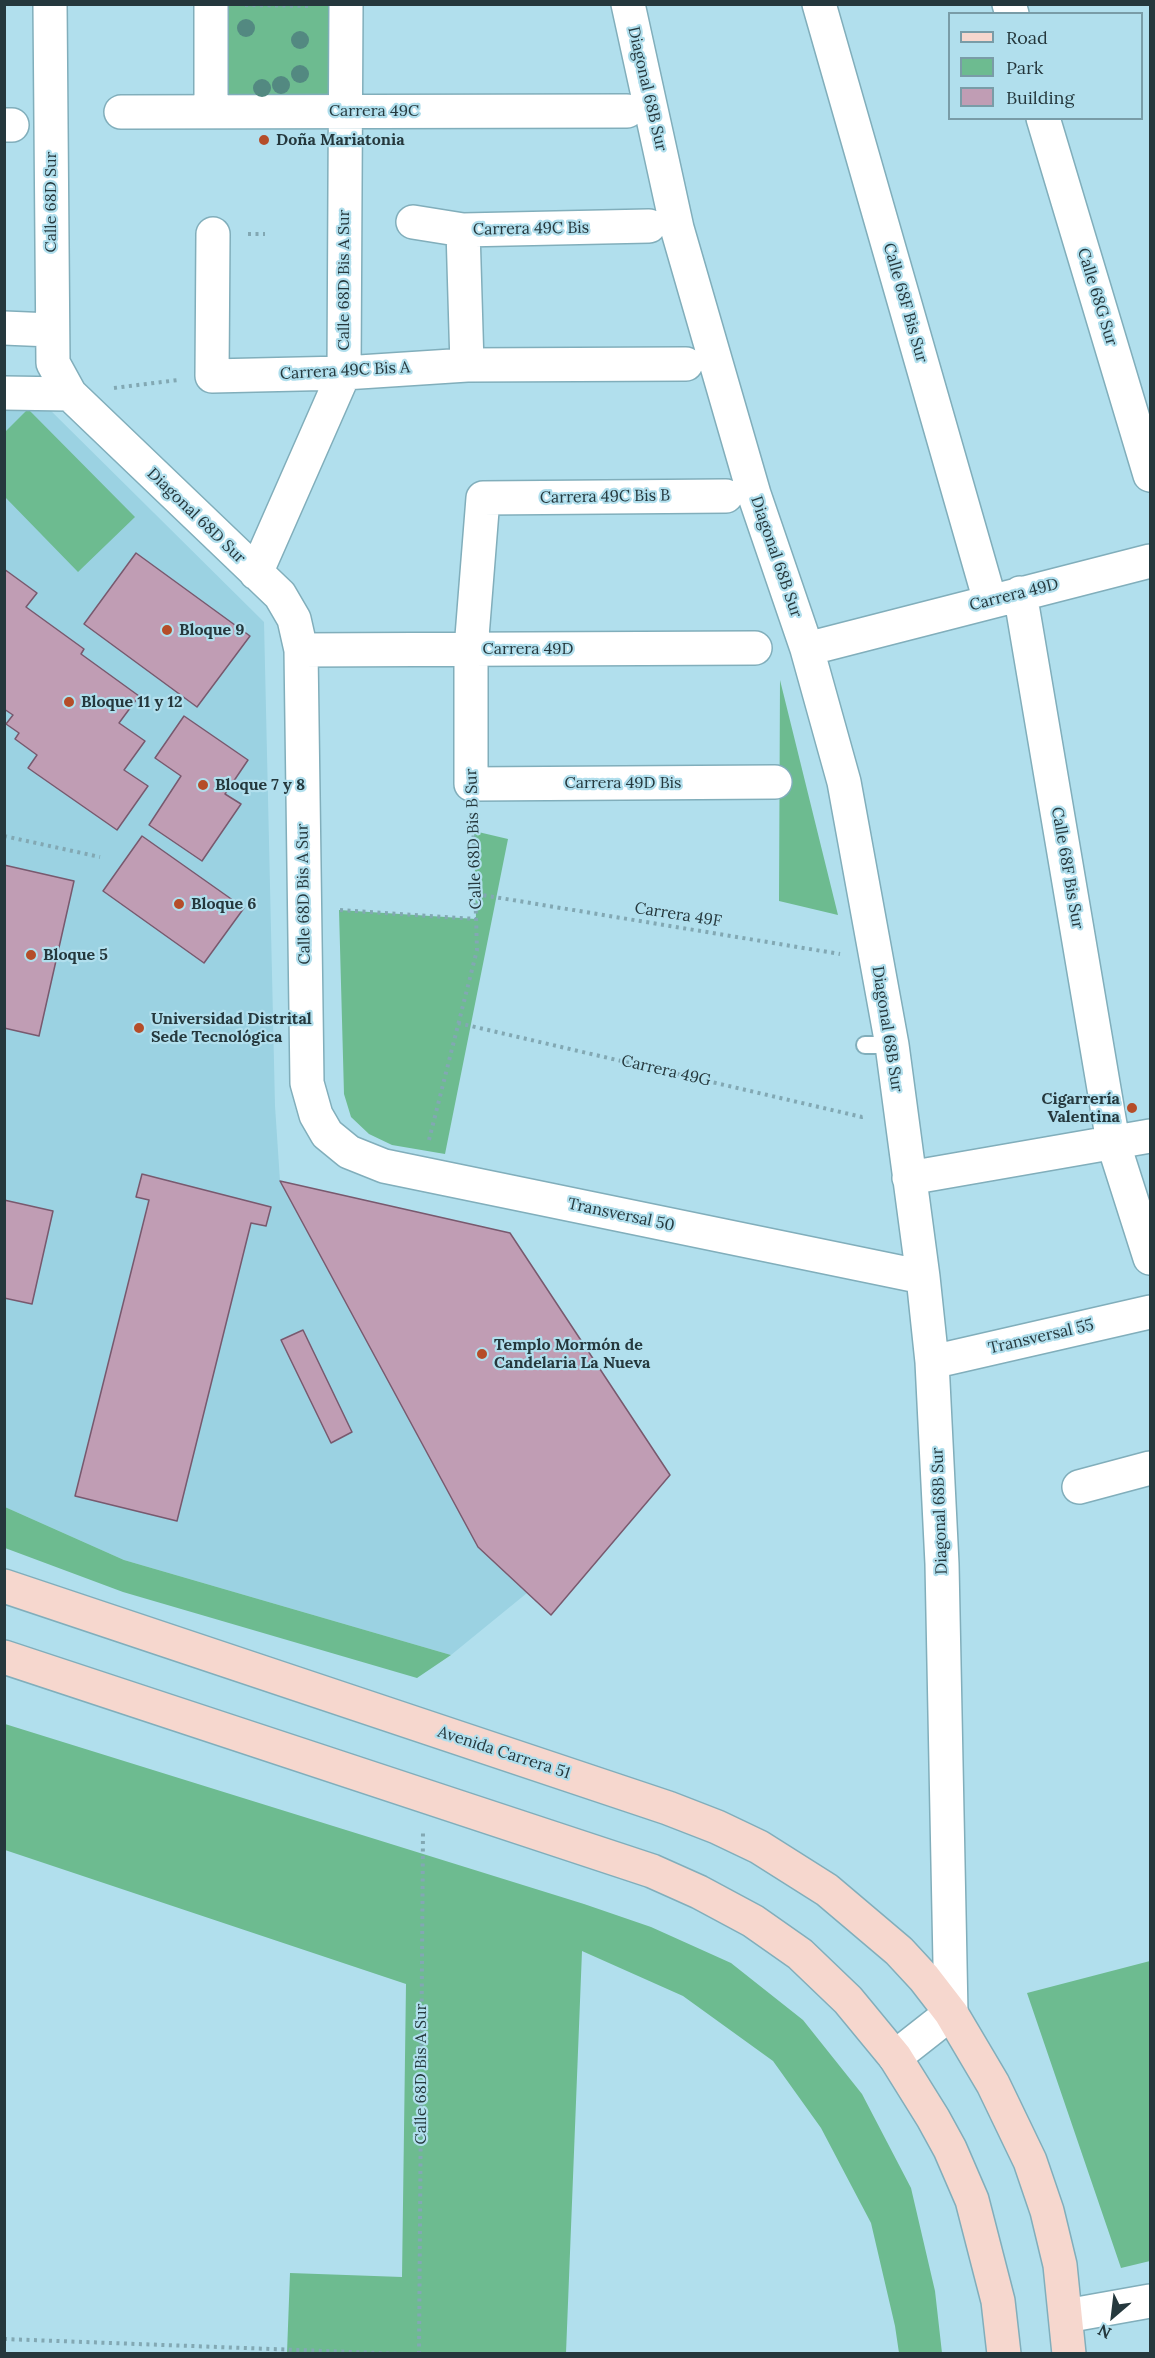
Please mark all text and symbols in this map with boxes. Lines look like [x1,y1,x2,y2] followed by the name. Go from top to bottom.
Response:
[948,12,1143,120] legend
[623,25,671,153] street label: Diagonal 68B Sur
[1006,26,1048,49] text: Road
[1006,56,1043,79] text: Park
[1006,86,1074,109] text: Building
[329,101,419,121] street label: Carrera 49C
[276,130,405,150] place label: Doña Mariatonia
[257,133,271,147] marker: Doña Mariatonia
[41,152,61,252] street label: Calle 68D Sur
[334,209,354,351] street label: Calle 68D Bis A Sur
[473,218,589,240] street label: Carrera 49C Bis
[879,241,931,365] street label: Calle 68F Bis Sur
[1073,246,1121,348] street label: Calle 68G Sur
[279,358,411,384] street label: Carrera 49C Bis A
[143,464,249,568] street label: Diagonal 68D Sur
[540,486,670,508] street label: Carrera 49C Bis B
[746,494,806,620] street label: Diagonal 68B Sur
[968,575,1060,615] street label: Carrera 49D
[179,620,245,640] place label: Bloque 9
[160,623,174,637] marker: Bloque 9
[483,639,573,659] street label: Carrera 49D
[81,692,183,712] place label: Bloque 11 y 12
[62,695,76,709] marker: Bloque 11 y 12
[462,768,486,910] street label: Calle 68D Bis B Sur
[565,773,681,793] street label: Carrera 49D Bis
[215,775,305,795] place label: Bloque 7 y 8
[196,778,210,792] marker: Bloque 7 y 8
[1047,805,1087,931] street label: Calle 68F Bis Sur
[293,823,315,965] street label: Calle 68D Bis A Sur
[191,894,257,914] place label: Bloque 6
[172,897,186,911] marker: Bloque 6
[633,899,723,931] street label: Carrera 49F
[43,945,108,965] place label: Bloque 5
[24,948,38,962] marker: Bloque 5
[868,965,906,1093] street label: Diagonal 68B Sur
[151,1009,312,1047] place label: Universidad Distrital Sede Tecnológica
[132,1021,146,1035] marker: Universidad Distrital Sede Tecnológica
[619,1051,713,1091] street label: Carrera 49G
[1041,1089,1120,1127] place label: Cigarrería Valentina
[1125,1101,1139,1115] marker: Cigarrería Valentina
[566,1194,676,1236] street label: Transversal 50
[986,1316,1096,1358] street label: Transversal 55
[494,1335,650,1373] place label: Templo Mormón de Candelaria La Nueva
[475,1347,489,1361] marker: Templo Mormón de Candelaria La Nueva
[928,1447,952,1575] street label: Diagonal 68B Sur
[435,1723,573,1783] street label: Avenida Carrera 51
[411,2003,431,2145] street label: Calle 68D Bis A Sur
[1083,2286,1143,2346] north arrow
[1094,2320,1115,2344] text: N

